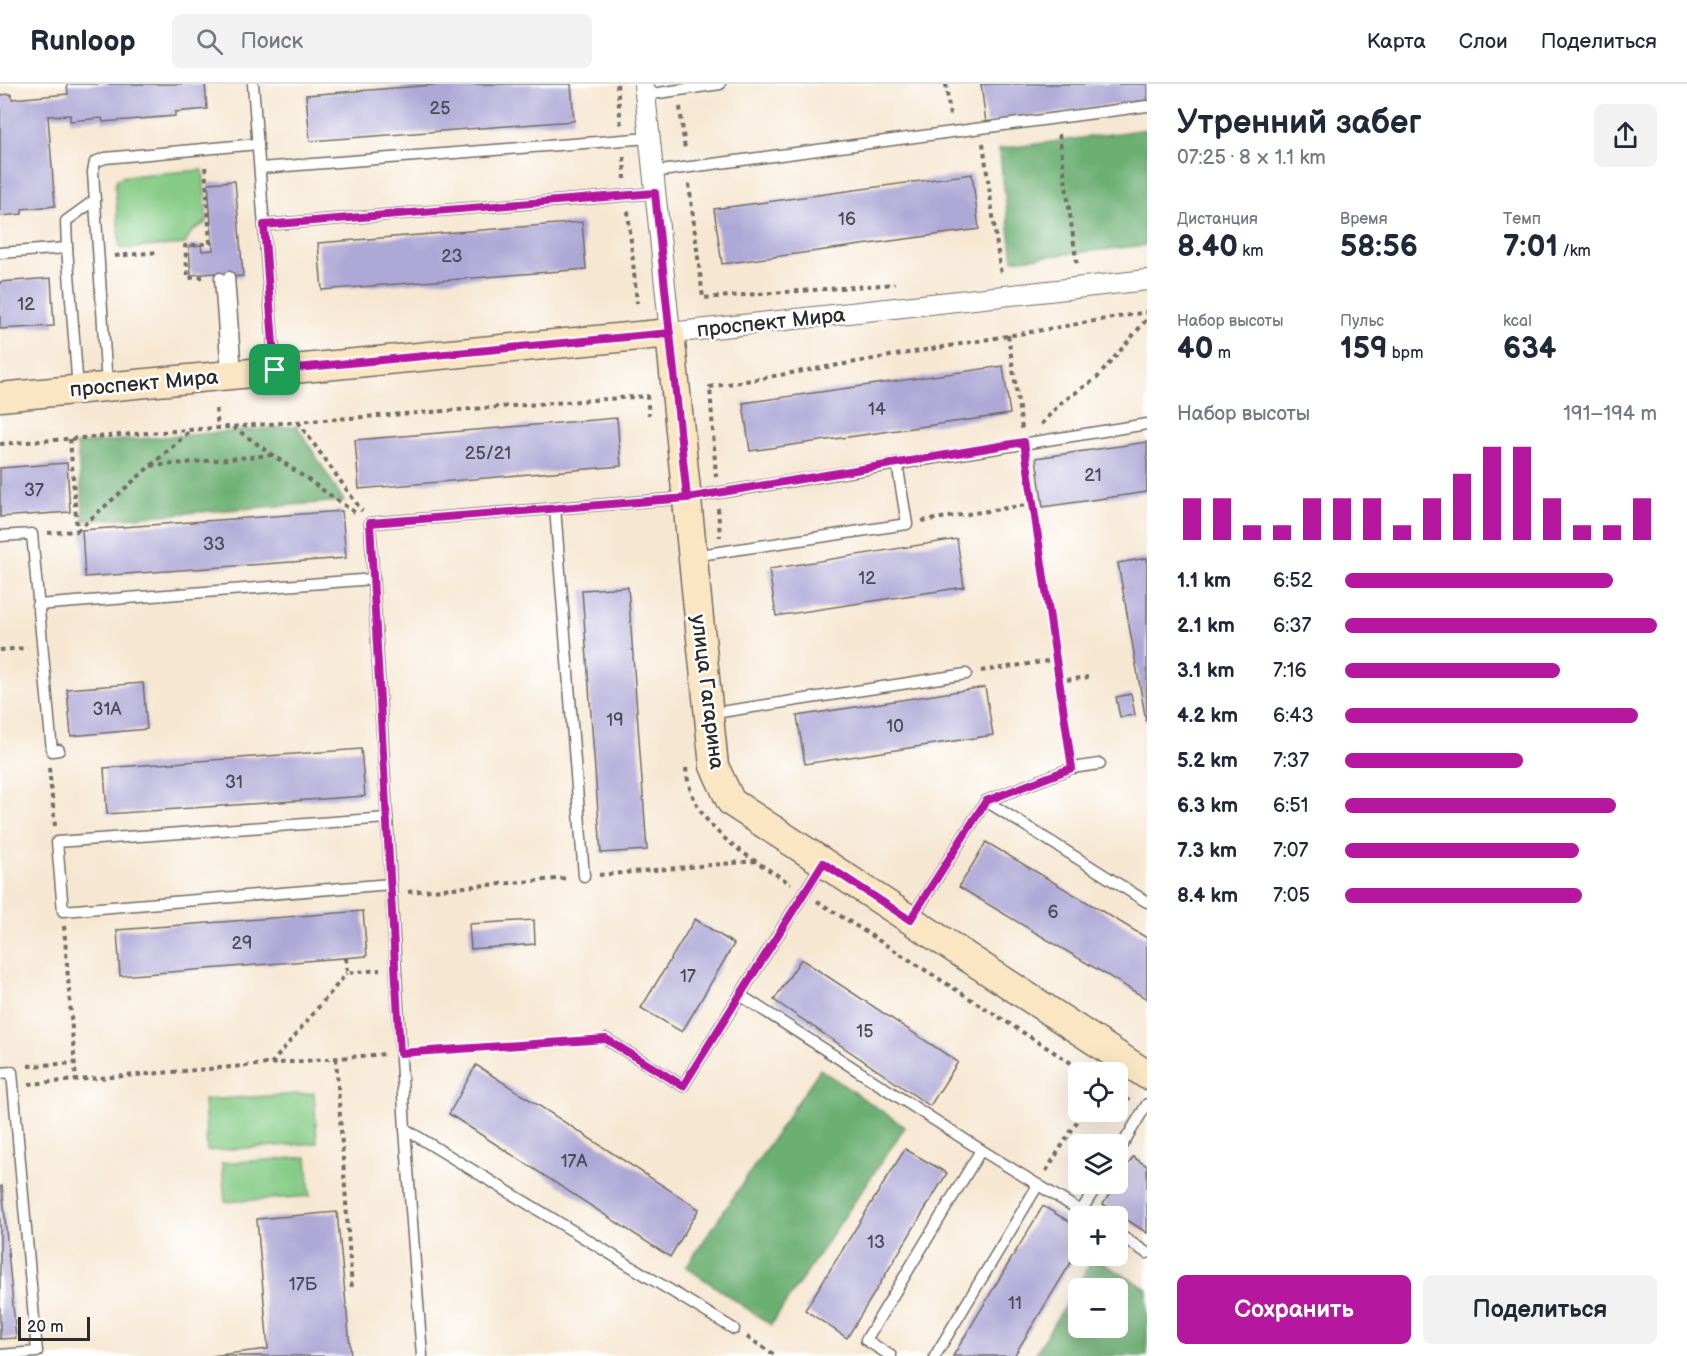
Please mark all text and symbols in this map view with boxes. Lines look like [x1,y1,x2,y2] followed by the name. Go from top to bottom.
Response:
[172,14,592,68] search box
[30,25,136,58] text: Runloop
[193,25,226,58] icon: search
[241,28,303,55] text: Поиск
[1367,29,1426,54] text: Карта
[1459,29,1508,54] text: Слои
[1541,29,1657,54] text: Поделиться
[430,98,450,119] house number: 25
[1177,103,1422,143] text: Утренний забег
[1594,104,1657,167] button: share
[1177,146,1326,170] text: 07:25 · 8 × 1.1 km
[838,209,856,230] house number: 16
[1177,210,1258,229] text: Дистанция
[1340,210,1388,229] text: Время
[1503,210,1541,229] text: Темп
[1177,229,1238,265] text: 8.40
[1340,229,1418,265] text: 58:56
[1503,229,1558,265] text: 7:01
[1238,242,1263,261] text: km
[1558,242,1591,261] text: /km
[441,246,463,267] house number: 23
[17,294,35,315] house number: 12
[696,302,847,343] street label: проспект Мира
[1177,312,1284,331] text: Набор высоты
[1340,312,1384,331] text: Пульс
[1503,312,1532,331] text: kcal
[1177,331,1213,367] text: 40
[1340,331,1388,367] text: 159
[1503,331,1556,367] text: 634
[249,344,300,395] pin
[1213,344,1231,363] text: m
[1388,344,1423,363] text: bpm
[258,353,291,386] icon: arrive
[69,364,220,402] street label: проспект Мира
[868,399,886,420] house number: 14
[1177,402,1310,426] text: Набор высоты
[1563,402,1657,426] text: 191–194 m
[465,443,511,464] house number: 25/21
[1084,465,1102,486] house number: 21
[24,480,44,501] house number: 37
[203,534,225,555] house number: 33
[858,568,876,589] house number: 12
[1177,569,1231,593] text: 1.1 km
[1273,569,1313,593] text: 6:52
[686,613,729,771] street label: улица Гагарина
[1177,614,1235,638] text: 2.1 km
[1273,614,1311,638] text: 6:37
[1177,659,1234,683] text: 3.1 km
[1273,659,1307,683] text: 7:16
[93,699,122,720] house number: 31А
[1177,704,1238,728] text: 4.2 km
[1273,704,1314,728] text: 6:43
[606,710,624,731] house number: 19
[886,716,904,737] house number: 10
[1177,749,1238,773] text: 5.2 km
[1273,749,1309,773] text: 7:37
[225,772,243,793] house number: 31
[1177,794,1238,818] text: 6.3 km
[1273,794,1308,818] text: 6:51
[1177,839,1237,863] text: 7.3 km
[1273,839,1308,863] text: 7:07
[1177,884,1238,908] text: 8.4 km
[1273,884,1310,908] text: 7:05
[1048,902,1059,923] house number: 6
[231,933,253,954] house number: 29
[680,966,696,987] house number: 17
[856,1021,874,1042] house number: 15
[1068,1062,1128,1338] map controls
[1068,1062,1128,1122] button: locate
[1068,1134,1128,1194] button: layers
[561,1151,587,1172] house number: 17А
[1068,1206,1128,1266] button: +
[867,1232,885,1253] house number: 13
[289,1274,318,1295] house number: 17Б
[1177,1275,1411,1344] button: Сохранить
[1423,1275,1657,1344] button: Поделиться
[1068,1278,1128,1338] button: −
[1008,1293,1022,1314] house number: 11
[18,1314,90,1342] scale bar
[27,1318,63,1337] text: 20 m

